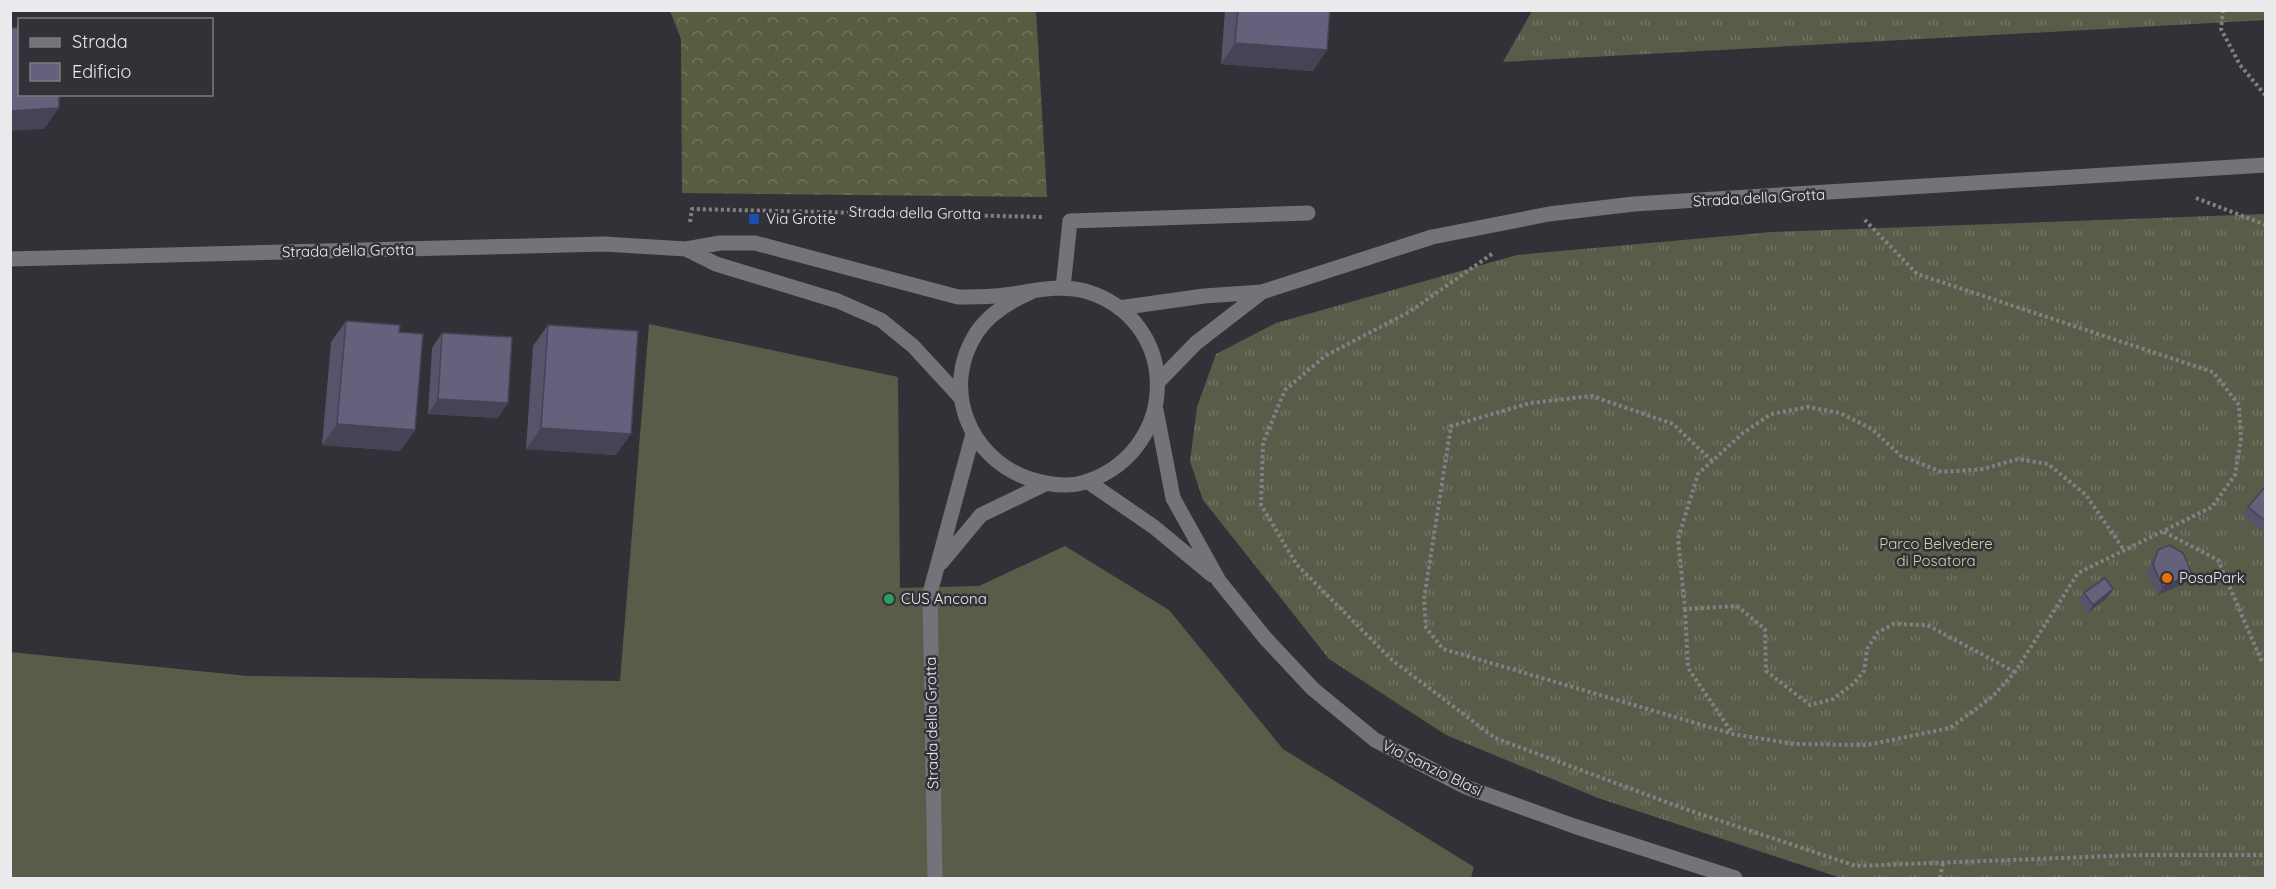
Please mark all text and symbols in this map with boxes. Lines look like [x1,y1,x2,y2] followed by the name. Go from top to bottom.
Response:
[18,18,213,96] legend
[72,30,128,53] text: Strada
[72,60,131,83] text: Edificio
[1692,185,1826,210] street label: Strada della Grotta
[849,202,981,223] street label: Strada della Grotta
[766,209,836,228] place label: Via Grotte
[747,212,761,226] marker: Via Grotte
[282,240,414,261] street label: Strada della Grotta
[1879,534,1993,570] park label: Parco Belvedere di Posatora
[2179,568,2245,587] place label: PosaPark
[2160,571,2174,585] marker: PosaPark
[901,589,987,608] place label: CUS Ancona
[882,592,896,606] marker: CUS Ancona
[921,657,942,789] street label: Strada della Grotta
[1379,735,1485,800] street label: Via Sanzio Blasi

